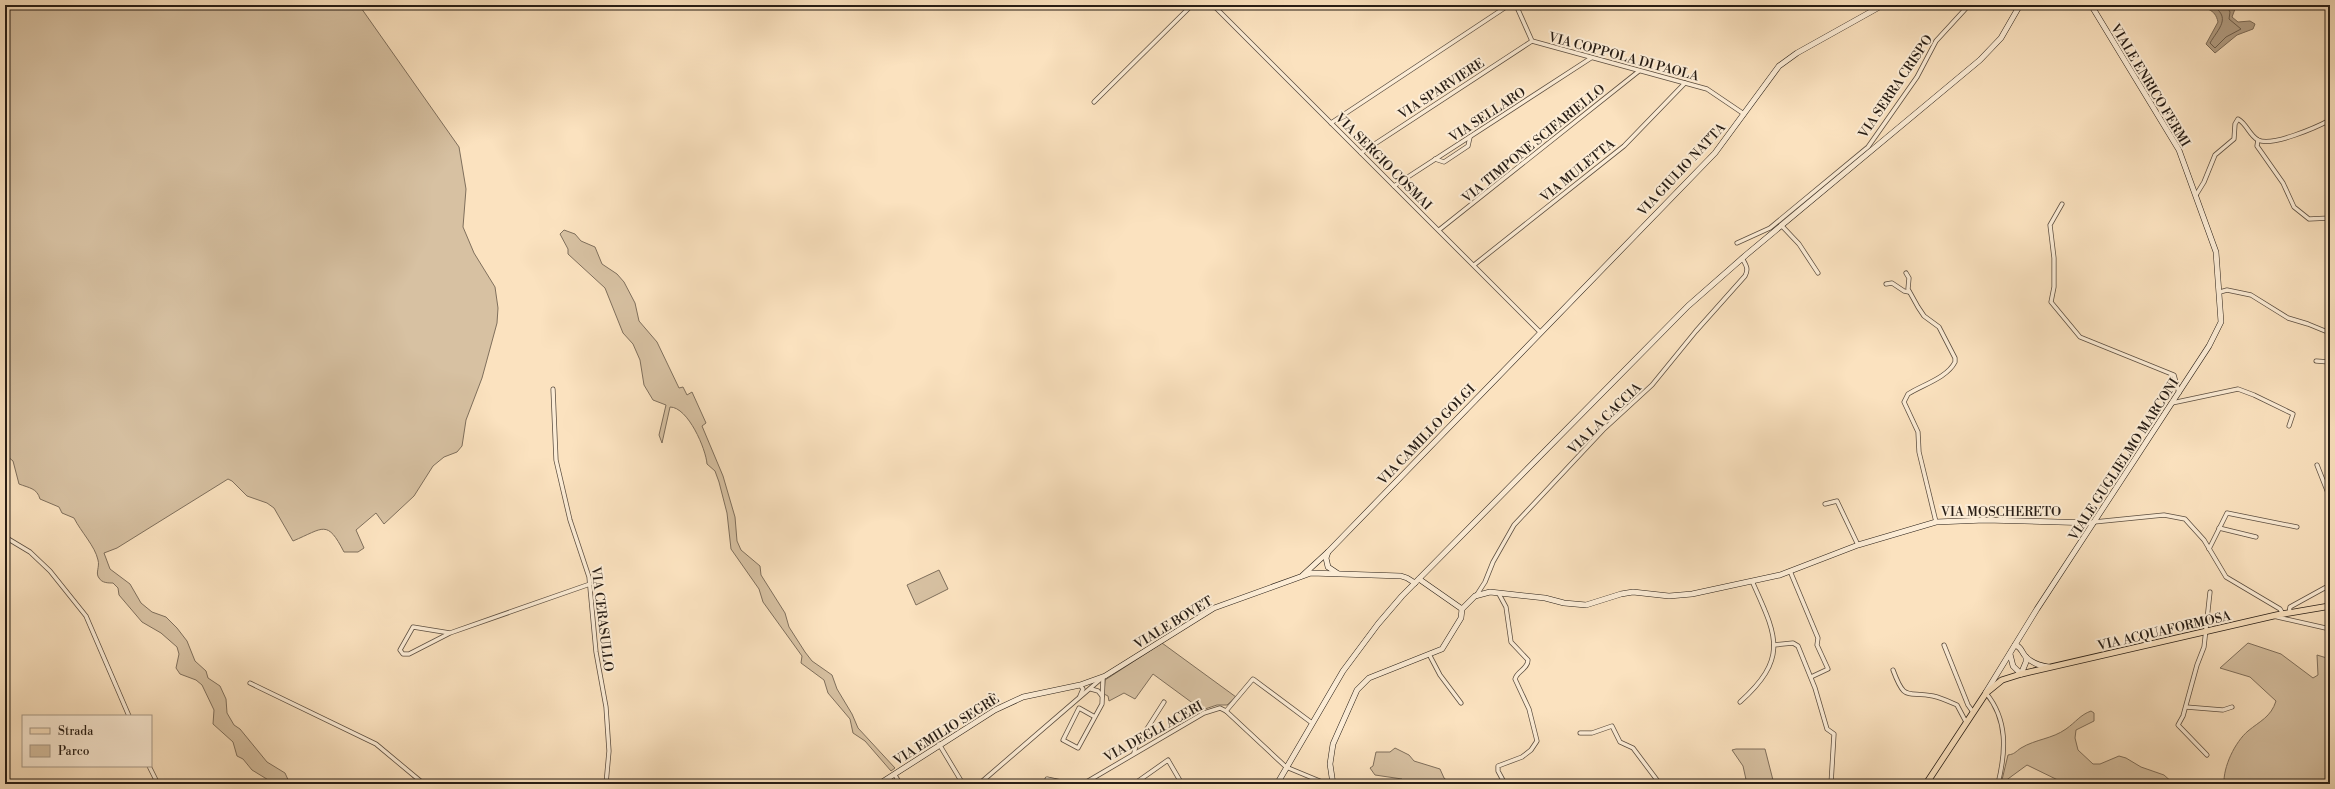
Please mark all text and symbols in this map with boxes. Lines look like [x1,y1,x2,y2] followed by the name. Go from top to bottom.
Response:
[2107,20,2193,150] street label: VIALE ENRICO FERMI
[1546,29,1702,85] street label: VIA COPPOLA DI PAOLA
[1855,32,1936,142] street label: VIA SERRA CRISPO
[1395,55,1488,123] street label: VIA SPARVIERE
[1458,81,1608,207] street label: VIA TIMPONE SCIFARIELLO
[1445,84,1529,146] street label: VIA SELLARO
[1331,109,1435,213] street label: VIA SERGIO COSMAI
[1634,119,1730,220] street label: VIA GIULIO NATTA
[1536,135,1619,206] street label: VIA MULETTA
[2065,375,2182,545] street label: VIALE GUGLIELMO MARCONI
[1564,379,1645,458] street label: VIA LA CACCIA
[1374,381,1479,489] street label: VIA CAMILLO GOLGI
[1940,504,2061,520] street label: VIA MOSCHERETO
[588,565,616,673] street label: VIA CERASULLO
[1130,593,1216,653] street label: VIALE BOVET
[2095,608,2233,654] street label: VIA ACQUAFORMOSA
[889,690,1002,769] street label: VIA EMILIO SEGRÈ
[1100,698,1206,766] street label: VIA DEGLI ACERI
[22,715,152,767] legend
[58,724,94,739] text: Strada
[58,744,90,759] text: Parco

